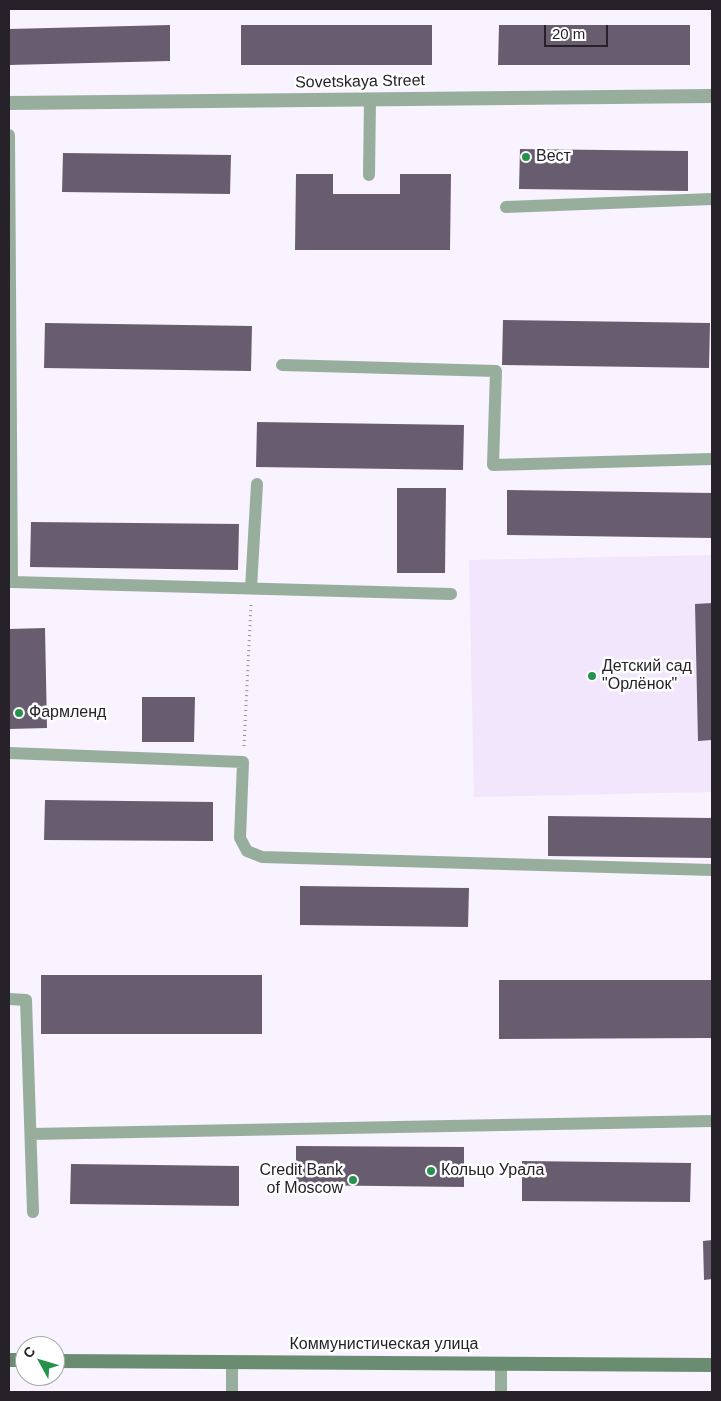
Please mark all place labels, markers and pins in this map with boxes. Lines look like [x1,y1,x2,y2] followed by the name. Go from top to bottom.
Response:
[536,147,571,167] place label: Вест
[520,151,532,163] marker: Вест
[602,657,692,695] place label: Детский сад "Орлёнок"
[586,670,598,682] marker: Детский сад "Орлёнок"
[29,703,106,723] place label: Фармленд
[13,707,25,719] marker: Фармленд
[259,1161,343,1199] place label: Credit Bank of Moscow
[441,1161,544,1181] place label: Кольцо Урала
[425,1165,437,1177] marker: Кольцо Урала
[347,1174,359,1186] marker: Credit Bank of Moscow

